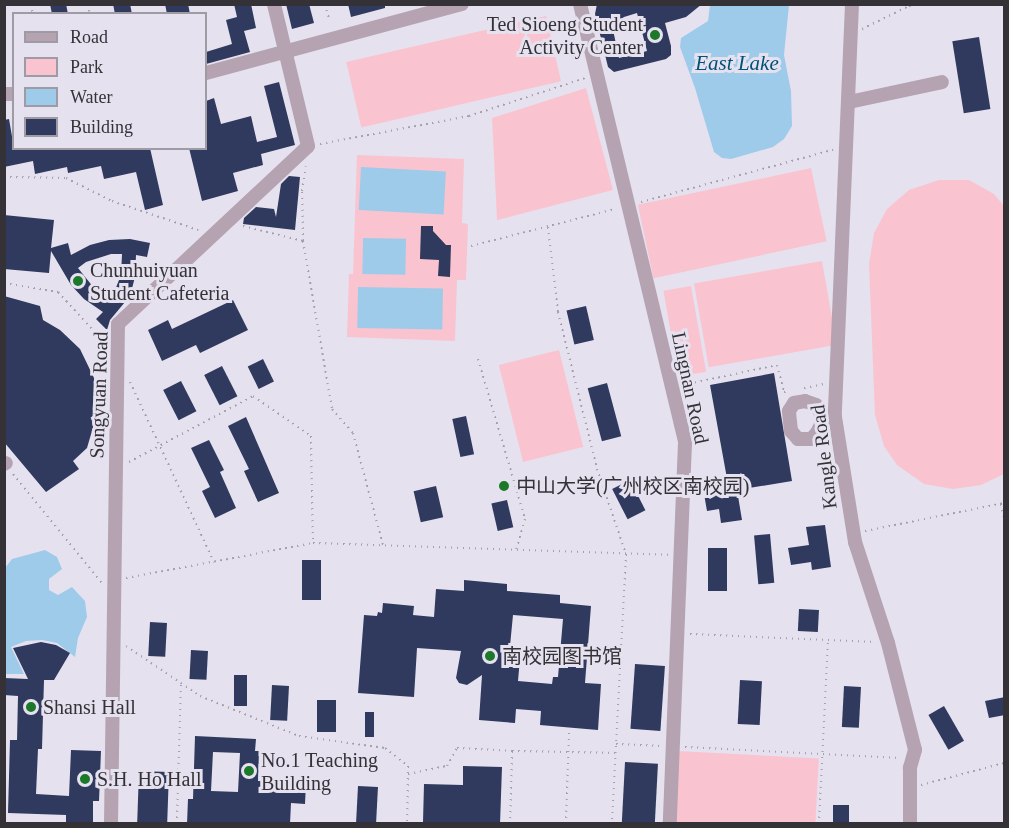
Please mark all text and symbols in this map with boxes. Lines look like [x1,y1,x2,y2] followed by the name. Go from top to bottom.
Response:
[12,12,207,150] legend
[487,12,643,59] place label: Ted Sioeng Student Activity Center
[70,27,108,47] text: Road
[648,28,662,42] marker: Ted Sioeng Student Activity Center
[695,50,779,76] water label: East Lake
[70,57,103,77] text: Park
[70,87,113,107] text: Water
[70,117,133,137] text: Building
[90,258,229,305] place label: Chunhuiyuan Student Cafeteria
[71,274,85,288] marker: Chunhuiyuan Student Cafeteria
[666,330,714,446] street label: Lingnan Road
[85,331,113,459] street label: Songyuan Road
[806,403,842,511] street label: Kangle Road
[516,474,749,498] place label: 中山大学(广州校区南校园)
[497,479,511,493] marker: 中山大学(广州校区南校园)
[502,644,622,668] place label: 南校园图书馆
[483,649,497,663] marker: 南校园图书馆
[43,695,136,719] place label: Shansi Hall
[24,700,38,714] marker: Shansi Hall
[261,748,378,795] place label: No.1 Teaching Building
[242,764,256,778] marker: No.1 Teaching Building
[97,767,201,791] place label: S.H. Ho Hall
[78,772,92,786] marker: S.H. Ho Hall

